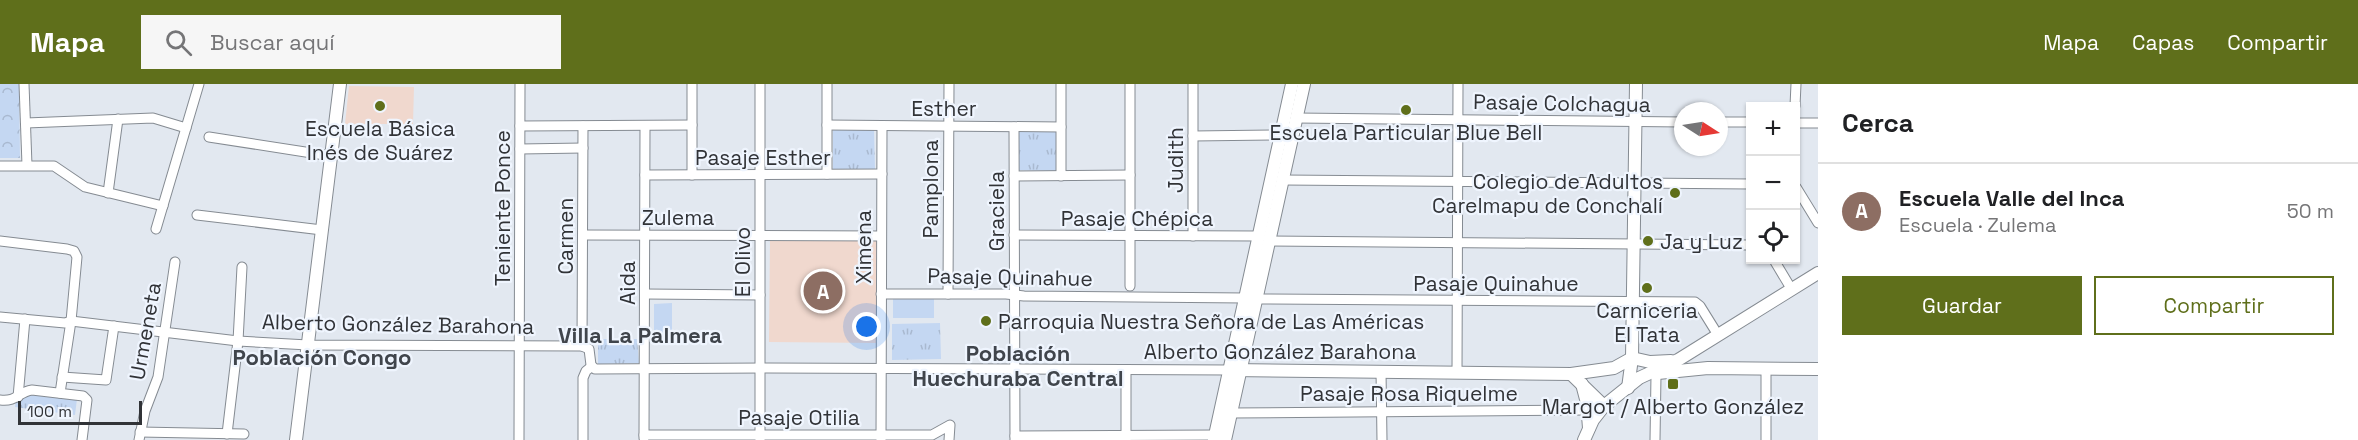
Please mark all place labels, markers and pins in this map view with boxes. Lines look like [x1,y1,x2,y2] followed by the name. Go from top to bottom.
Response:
[373,99,387,113] marker: Escuela Básica Inés de Suárez
[1399,103,1413,117] marker: Escuela Particular Blue Bell
[305,115,455,166] place label: Escuela Básica Inés de Suárez
[1270,119,1542,146] place label: Escuela Particular Blue Bell
[1432,168,1664,219] place label: Colegio de Adultos Carelmapu de Conchalí
[1668,186,1682,200] marker: Colegio de Adultos Carelmapu de Conchalí
[1660,228,1743,255] place label: Ja y Luz
[1641,234,1655,248] marker: Ja y Luz
[804,268,842,314] pin: A
[1640,281,1654,295] marker: Carniceria El Tata
[1596,297,1698,348] place label: Carniceria El Tata
[998,308,1424,335] place label: Parroquia Nuestra Señora de Las Américas
[979,314,993,328] marker: Parroquia Nuestra Señora de Las Américas
[1666,377,1680,391] marker: Margot / Alberto González
[1542,393,1804,420] place label: Margot / Alberto González

